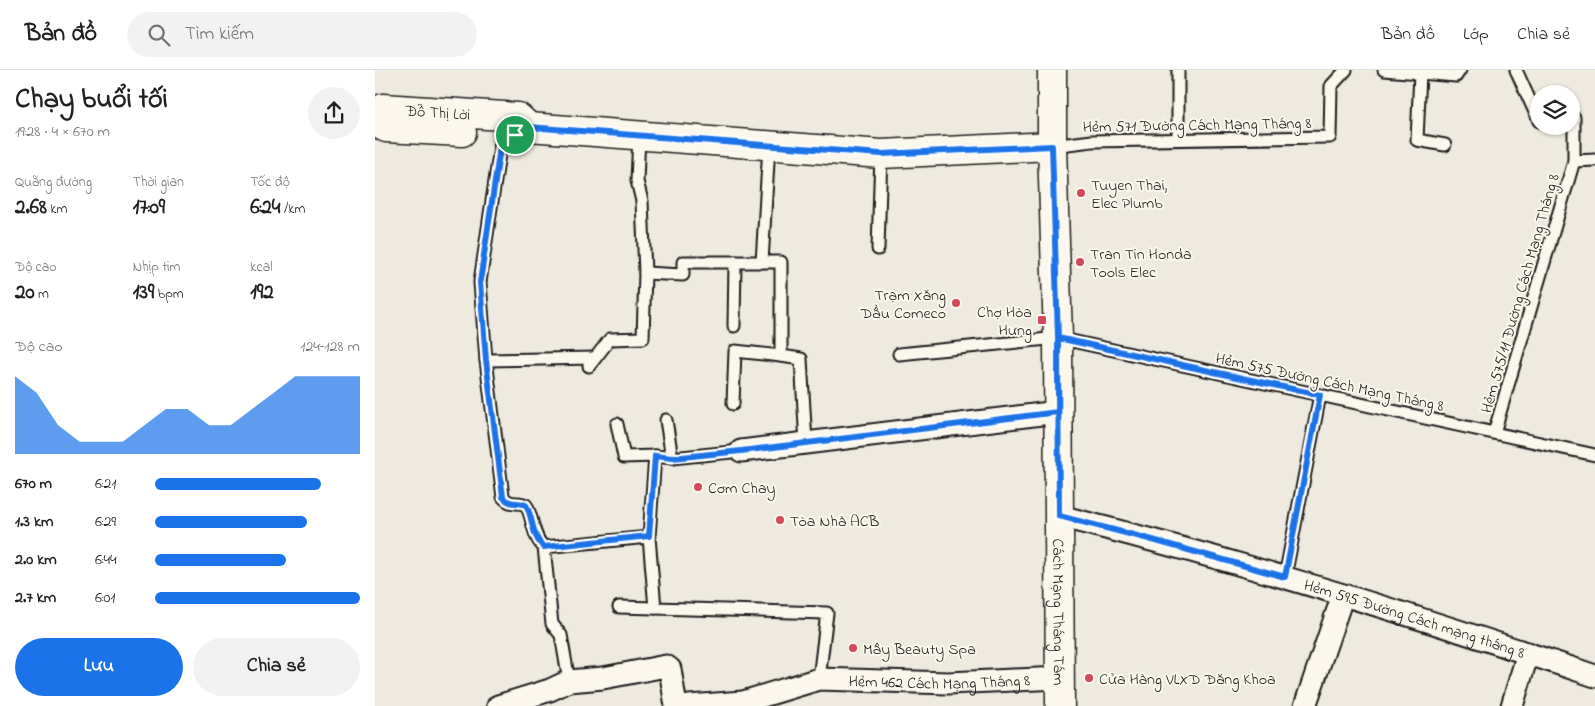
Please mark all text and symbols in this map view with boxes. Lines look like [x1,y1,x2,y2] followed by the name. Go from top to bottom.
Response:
[127,12,477,57] search box
[25,17,97,52] text: Bản đồ
[145,21,173,49] icon: search
[185,21,254,48] text: Tìm kiếm
[1381,22,1435,48] text: Bản đồ
[1463,22,1489,48] text: Lớp
[1517,22,1570,48] text: Chia sẻ
[15,80,168,121] text: Chạy buổi tối
[1530,85,1580,135] map controls
[1530,85,1580,135] button: layers
[308,87,360,139] button: share
[404,99,471,128] street label: Đỗ Thị Lời
[1082,112,1312,140] street label: Hẻm 571 Đường Cách Mạng Tháng 8
[494,114,536,156] pin
[15,120,110,144] text: 19:28 · 4 × 670 m
[501,121,529,149] icon: arrive
[1475,171,1567,416] street label: Hẻm 575/11 Đường Cách Mạng Tháng 8
[15,172,92,193] text: Quãng đường
[133,172,184,193] text: Thời gian
[250,172,289,193] text: Tốc độ
[1091,174,1168,216] place label: Tuyen Thai, Elec Plumb
[1075,187,1087,199] marker: Tuyen Thai, Elec Plumb
[15,193,47,223] text: 2.68
[133,193,165,223] text: 17:09
[250,193,280,223] text: 6:24
[47,199,67,220] text: km
[280,199,305,220] text: /km
[1090,243,1192,285] place label: Tran Tin Honda Tools Elec
[1074,256,1086,268] marker: Tran Tin Honda Tools Elec
[15,257,57,278] text: Độ cao
[133,257,180,278] text: Nhịp tim
[250,257,273,278] text: kcal
[15,278,35,308] text: 20
[133,278,154,308] text: 139
[250,278,274,308] text: 192
[35,284,49,305] text: m
[154,284,184,305] text: bpm
[859,284,946,326] place label: Trạm Xăng Dầu Comeco
[950,297,962,309] marker: Trạm Xăng Dầu Comeco
[977,301,1032,343] place label: Chợ Hòa Hưng
[1036,314,1048,326] marker: Chợ Hòa Hưng
[15,335,63,359] text: Độ cao
[300,335,360,359] text: 124–128 m
[1213,347,1446,419] street label: Hẻm 575 Đường Cách Mạng Tháng 8
[15,472,52,496] text: 670 m
[95,472,116,496] text: 6:21
[708,477,776,501] place label: Cơm Chay
[692,481,704,493] marker: Cơm Chay
[15,510,53,534] text: 1.3 km
[95,510,116,534] text: 6:29
[790,510,880,534] place label: Tòa Nhà ACB
[774,514,786,526] marker: Tòa Nhà ACB
[1045,538,1070,685] street label: Cách Mạng Tháng Tám
[15,548,57,572] text: 2.0 km
[95,548,117,572] text: 6:44
[1301,574,1528,666] street label: Hẻm 595 Đường Cách mạng tháng 8
[15,586,56,610] text: 2.7 km
[95,586,115,610] text: 6:01
[15,638,183,696] button: Lưu
[193,638,360,696] button: Chia sẻ
[863,638,976,662] place label: Mây Beauty Spa
[847,642,859,654] marker: Mây Beauty Spa
[1099,668,1276,692] place label: Cửa Hàng VLXD Đăng Khoa
[848,669,1031,697] street label: Hẻm 462 Cách Mạng Tháng 8
[1083,672,1095,684] marker: Cửa Hàng VLXD Đăng Khoa

